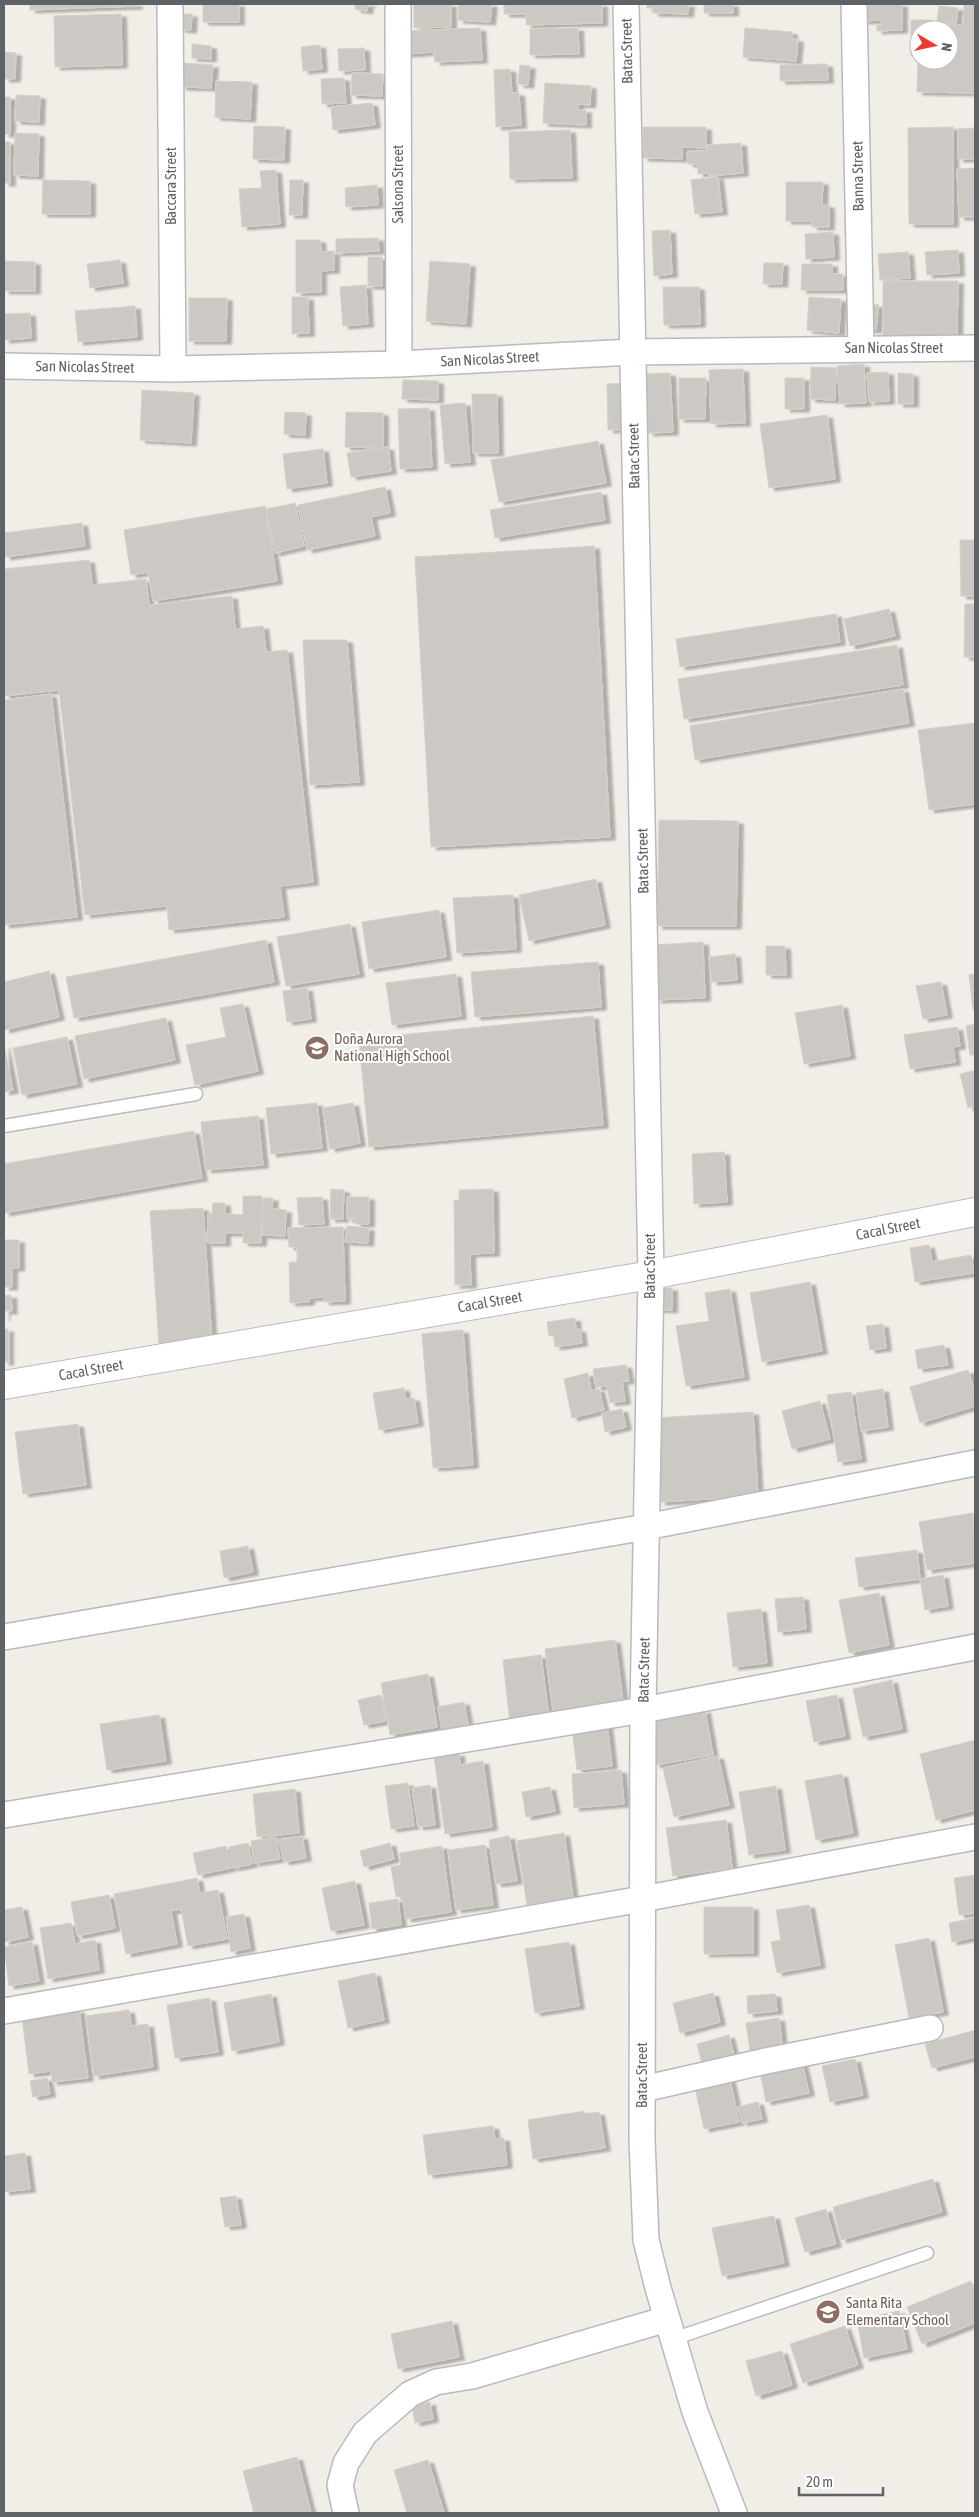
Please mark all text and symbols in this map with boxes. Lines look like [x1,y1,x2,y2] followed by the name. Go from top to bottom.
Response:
[617,18,636,84] street label: Batac Street
[909,20,959,70] north arrow
[938,42,955,52] text: N
[848,141,867,211] street label: Banna Street
[389,145,406,223] street label: Salsona Street
[162,147,179,225] street label: Baccara Street
[845,339,943,356] street label: San Nicolas Street
[440,347,540,370] street label: San Nicolas Street
[36,357,135,376] street label: San Nicolas Street
[624,423,643,489] street label: Batac Street
[633,828,652,894] street label: Batac Street
[334,1030,450,1064] place label: Doña Aurora National High School
[304,1035,330,1061] school or university icon: Doña Aurora National High School
[854,1214,922,1243] street label: Cacal Street
[641,1233,658,1299] street label: Batac Street
[456,1287,523,1316] street label: Cacal Street
[57,1355,124,1384] street label: Cacal Street
[634,1637,653,1703] street label: Batac Street
[633,2042,650,2108] street label: Batac Street
[846,2294,949,2328] place label: Santa Rita Elementary School
[815,2299,841,2325] school or university icon: Santa Rita Elementary School
[799,2464,883,2496] scale bar
[806,2473,833,2490] text: 20 m

